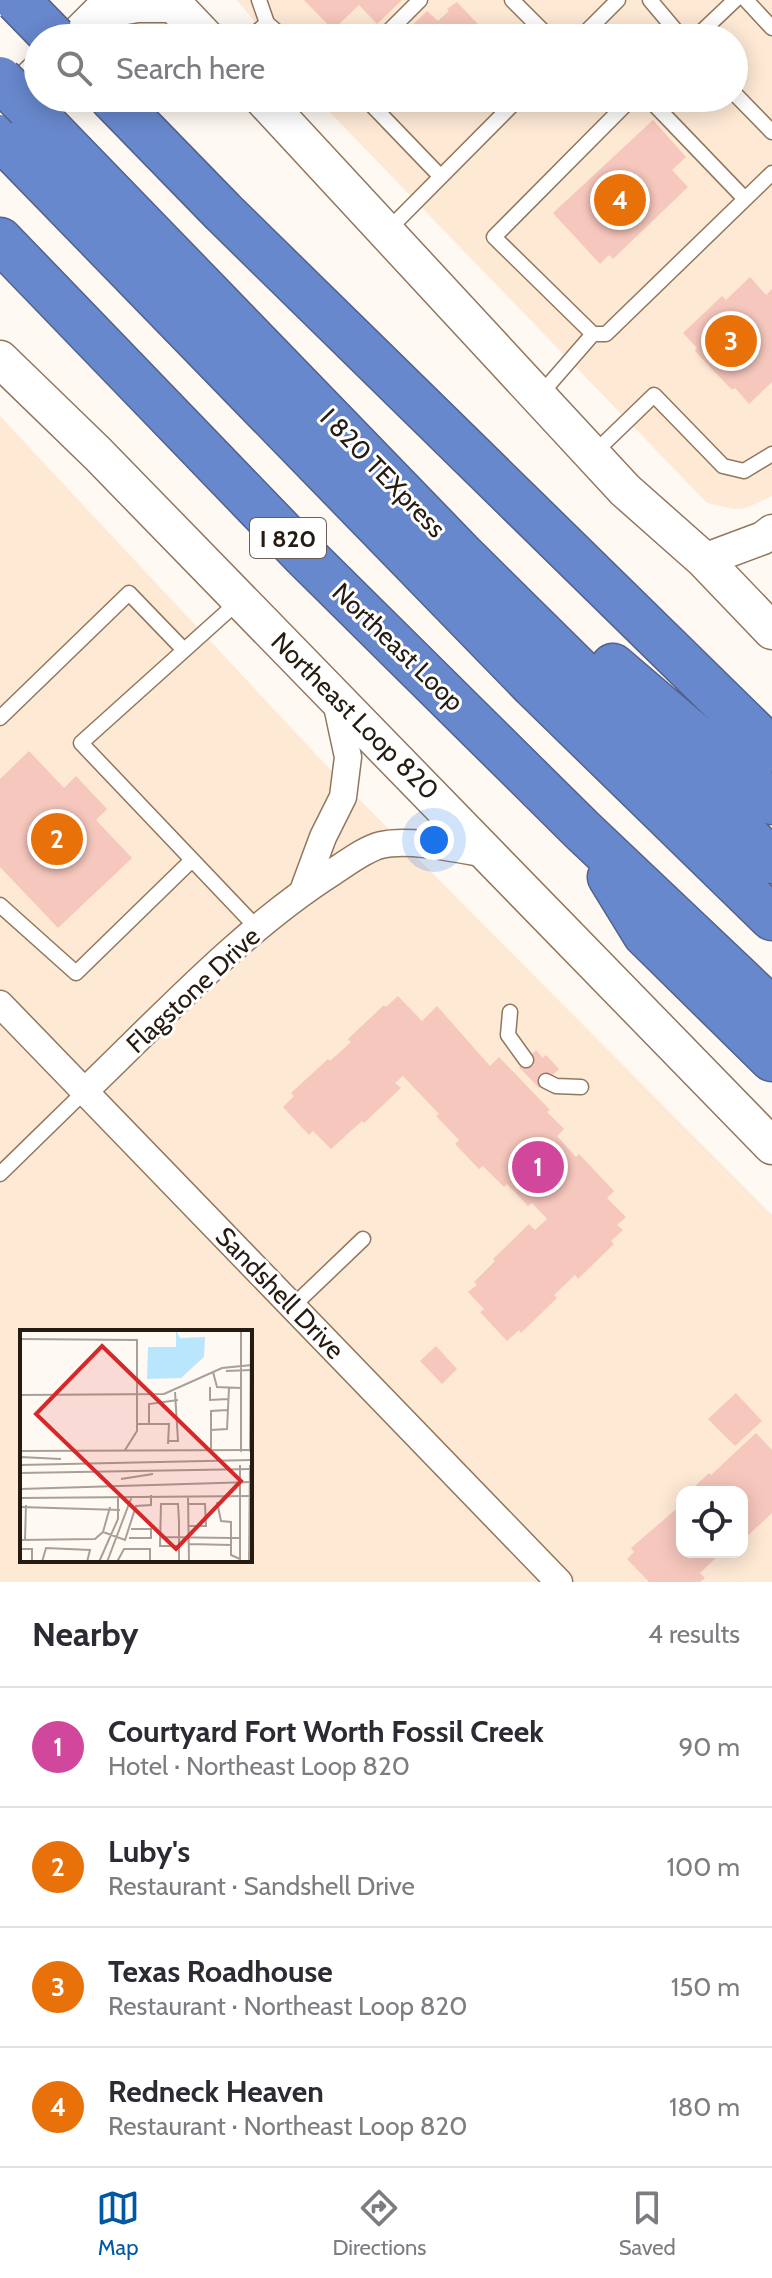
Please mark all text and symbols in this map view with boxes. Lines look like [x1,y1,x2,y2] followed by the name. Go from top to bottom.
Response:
[24,24,748,112] search box
[52,46,96,90] icon: search
[116,50,265,87] text: Search here
[594,170,646,230] pin: 4
[705,311,757,371] pin: 3
[314,402,453,544] street label: I 820 TEXpress
[250,518,326,558] road number: I 820
[326,576,470,718] street label: Northeast Loop
[265,626,445,806] street label: Northeast Loop 820
[31,809,83,869] pin: 2
[414,820,454,860] your location
[120,920,266,1060] street label: Flagstone Drive
[512,1137,564,1197] pin: 1
[209,1220,351,1366] street label: Sandshell Drive
[20,1330,252,1562] inset map
[676,1486,748,1558] map controls
[676,1486,748,1558] button: locate
[32,1613,139,1655] text: Nearby
[648,1618,740,1650] text: 4 results
[108,1713,544,1750] text: Courtyard Fort Worth Fossil Creek
[53,1731,63,1763] text: 1
[678,1731,740,1763] text: 90 m
[108,1750,410,1782] text: Hotel · Northeast Loop 820
[108,1833,190,1870] text: Luby's
[51,1851,65,1883] text: 2
[667,1851,740,1883] text: 100 m
[108,1870,415,1902] text: Restaurant · Sandshell Drive
[108,1953,333,1990] text: Texas Roadhouse
[51,1971,65,2003] text: 3
[671,1971,740,2003] text: 150 m
[108,1990,467,2022] text: Restaurant · Northeast Loop 820
[108,2073,324,2110] text: Redneck Heaven
[50,2091,66,2123] text: 4
[669,2091,740,2123] text: 180 m
[108,2110,467,2142] text: Restaurant · Northeast Loop 820
[96,2186,140,2261] tab: Map
[332,2186,426,2261] tab: Directions
[619,2186,676,2261] tab: Saved

